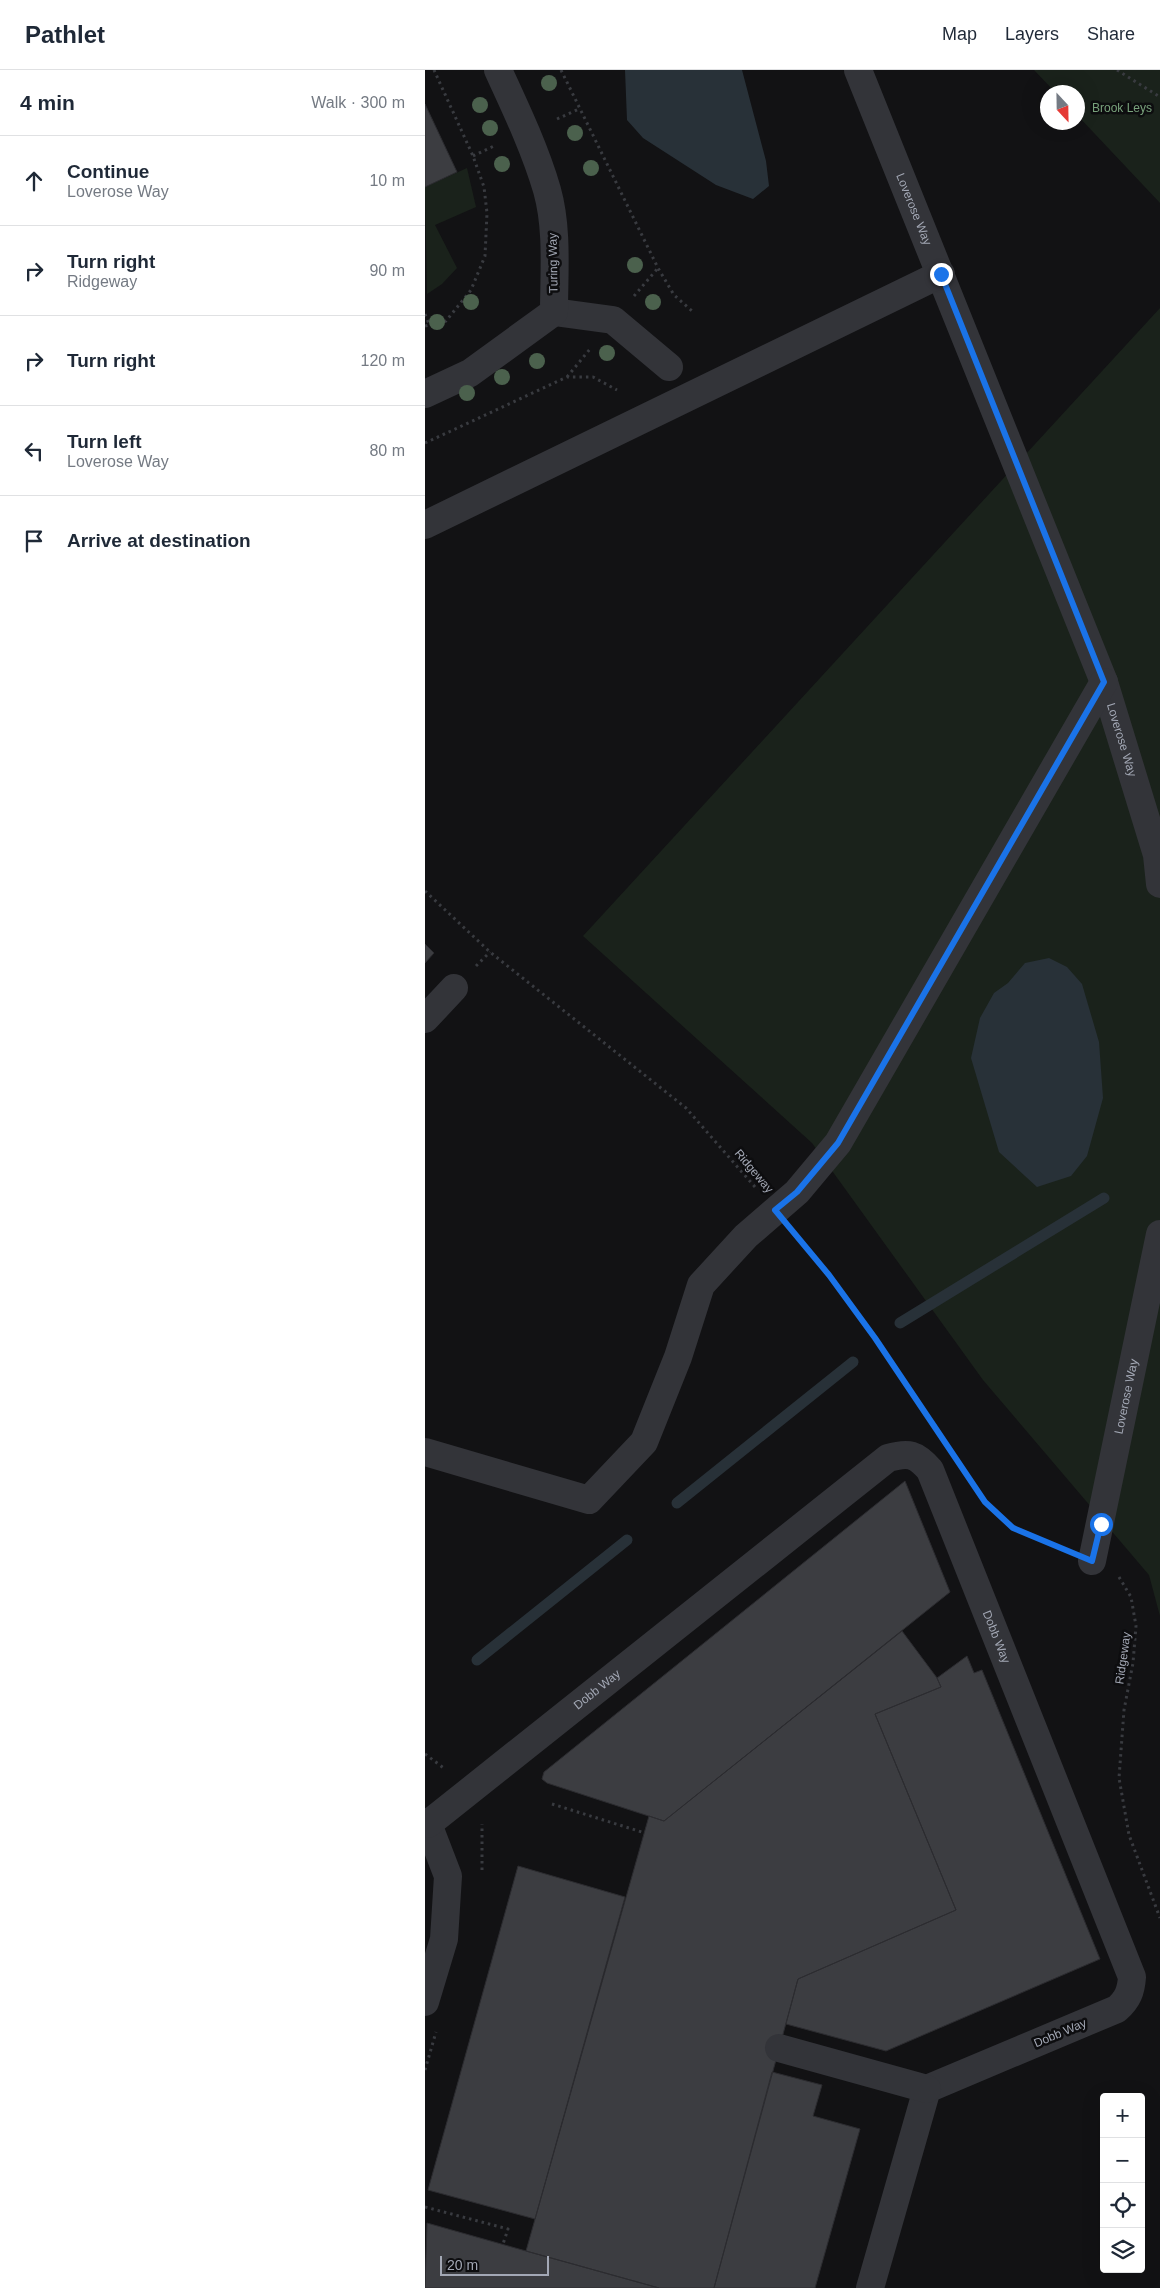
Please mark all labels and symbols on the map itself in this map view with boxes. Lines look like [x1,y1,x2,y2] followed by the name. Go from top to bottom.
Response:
[1040,85,1085,130] north arrow
[1092,101,1152,115] park label: Brook Leys
[893,171,935,247] street label: Loverose Way
[545,233,561,293] street label: Turing Way
[930,263,953,286] route end
[1104,701,1140,778] street label: Loverose Way
[732,1146,776,1196] street label: Ridgeway
[1112,1358,1141,1435] street label: Loverose Way
[1090,1513,1113,1536] route start
[980,1608,1013,1665] street label: Dobb Way
[1112,1631,1134,1685] street label: Ridgeway
[571,1667,623,1712] street label: Dobb Way
[1032,2016,1088,2050] street label: Dobb Way
[440,2253,549,2276] scale bar

